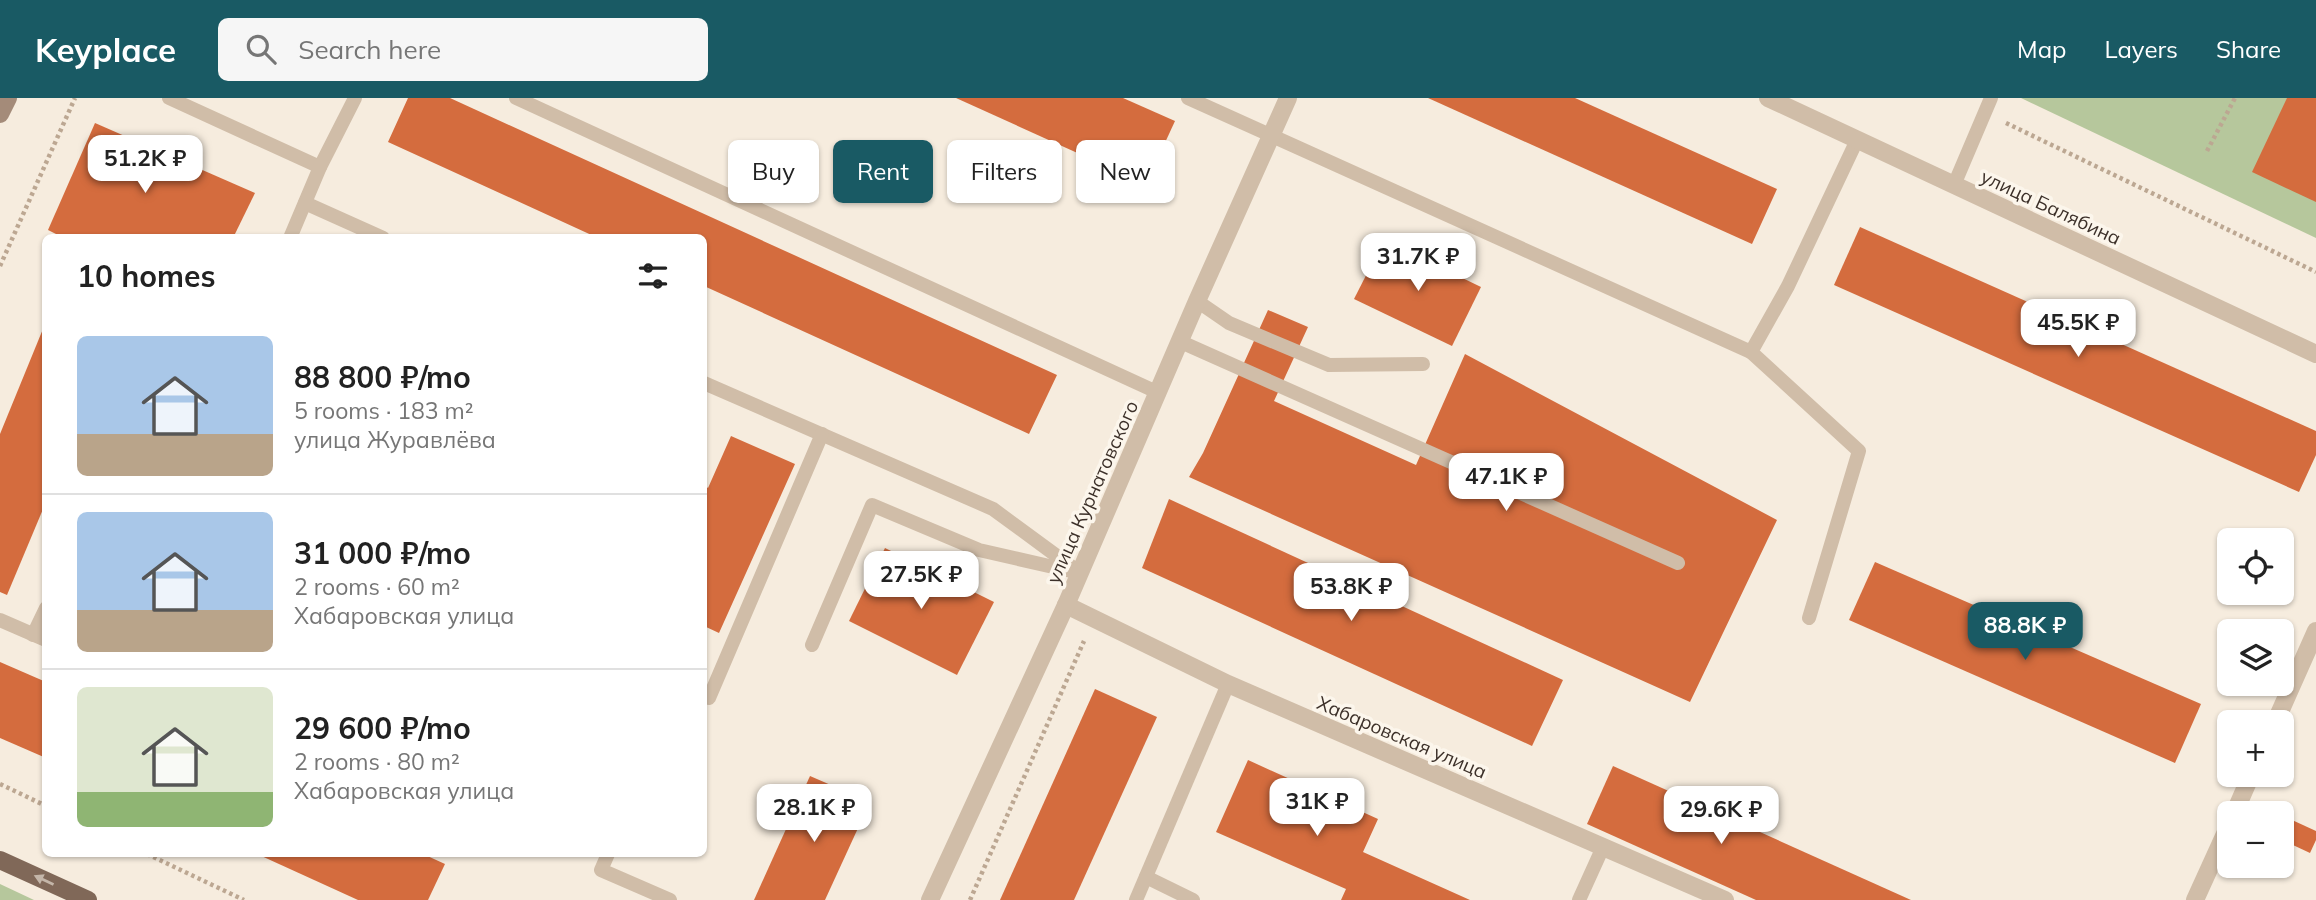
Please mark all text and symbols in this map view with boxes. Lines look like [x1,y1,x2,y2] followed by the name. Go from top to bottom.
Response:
[218,18,708,81] search box
[35,29,176,70] text: Keyplace
[242,30,280,68] icon: search
[298,33,441,66] text: Search here
[2017,34,2066,64] text: Map
[2104,34,2178,64] text: Layers
[2216,34,2281,64] text: Share
[80,136,210,195] pin: 51.2K ₽
[728,140,819,203] chip: Buy
[833,140,933,203] chip: Rent
[947,140,1062,203] chip: Filters
[1076,140,1175,203] chip: New
[104,143,186,172] text: 51.2K ₽
[1977,164,2125,250] street label: улица Балябина
[1353,234,1483,293] pin: 31.7K ₽
[1377,241,1459,270] text: 31.7K ₽
[77,257,216,295] text: 10 homes
[634,257,672,295] icon: filters
[2013,300,2143,359] pin: 45.5K ₽
[2037,307,2119,336] text: 45.5K ₽
[294,358,471,396] text: 88 800 ₽/mo
[133,364,217,448] icon: home
[294,396,474,425] text: 5 rooms · 183 m²
[1041,397,1143,587] street label: улица Курнатовского
[294,425,496,454] text: улица Журавлёва
[1441,454,1571,513] pin: 47.1K ₽
[1465,461,1547,490] text: 47.1K ₽
[2217,528,2294,878] map controls
[2217,528,2294,605] button: locate
[294,534,471,572] text: 31 000 ₽/mo
[133,540,217,624] icon: home
[856,552,986,611] pin: 27.5K ₽
[880,559,962,588] text: 27.5K ₽
[1286,564,1416,623] pin: 53.8K ₽
[1310,571,1392,600] text: 53.8K ₽
[294,572,460,601] text: 2 rooms · 60 m²
[294,601,514,630] text: Хабаровская улица
[1960,602,2090,662] pin: 88.8K ₽
[1984,610,2066,639] text: 88.8K ₽
[2217,619,2294,696] button: layers
[1314,690,1490,784] street label: Хабаровская улица
[294,709,471,747] text: 29 600 ₽/mo
[2217,710,2294,787] button: +
[133,715,217,799] icon: home
[294,747,460,776] text: 2 rooms · 80 m²
[294,776,514,805] text: Хабаровская улица
[1268,778,1366,838] pin: 31K ₽
[749,784,879,844] pin: 28.1K ₽
[1285,786,1349,815] text: 31K ₽
[1656,786,1786,846] pin: 29.6K ₽
[773,792,855,821] text: 28.1K ₽
[1680,794,1762,823] text: 29.6K ₽
[2217,801,2294,878] button: −
[34,874,54,886] one-way arrow

